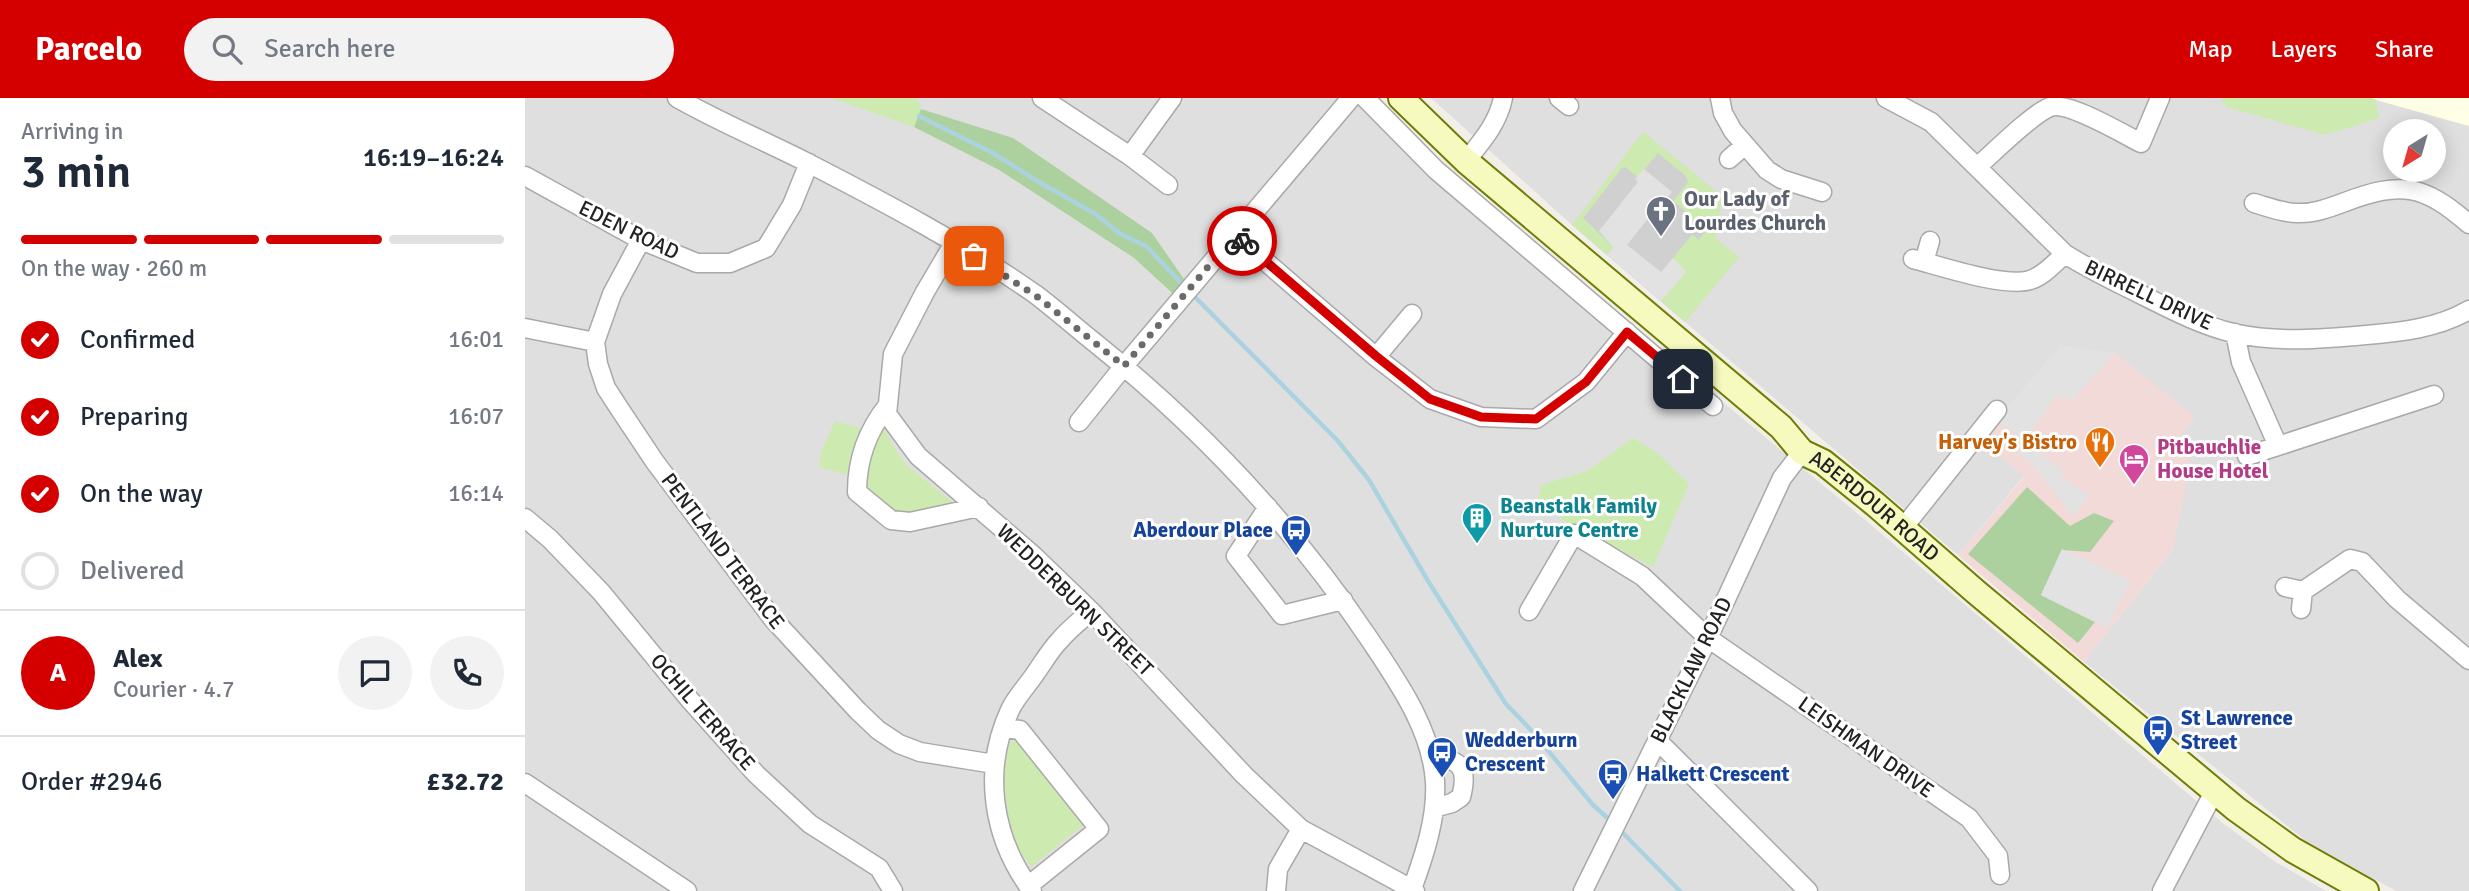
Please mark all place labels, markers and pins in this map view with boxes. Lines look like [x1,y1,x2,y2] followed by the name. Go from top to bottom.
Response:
[1684,186,1826,236] place label: Our Lady of Lourdes Church
[1644,194,1678,238] church icon: Our Lady of Lourdes Church
[944,226,1004,286] pin
[1653,349,1713,409] pin
[2083,425,2117,469] restaurant icon: Harvey's Bistro
[1938,429,2077,455] place label: Harvey's Bistro
[2157,434,2269,484] place label: Pitbauchlie House Hotel
[2117,442,2151,486] hotel icon: Pitbauchlie House Hotel
[1500,493,1657,543] place label: Beanstalk Family Nurture Centre
[1460,501,1494,545] building icon: Beanstalk Family Nurture Centre
[1279,513,1313,557] bus stop icon: Aberdour Place
[1133,517,1273,543] place label: Aberdour Place
[2181,705,2293,755] place label: St Lawrence Street
[2141,713,2175,757] bus stop icon: St Lawrence Street
[1465,727,1578,777] place label: Wedderburn Crescent
[1425,735,1459,779] bus stop icon: Wedderburn Crescent
[1596,757,1630,801] bus stop icon: Halkett Crescent
[1636,761,1790,787] place label: Halkett Crescent

